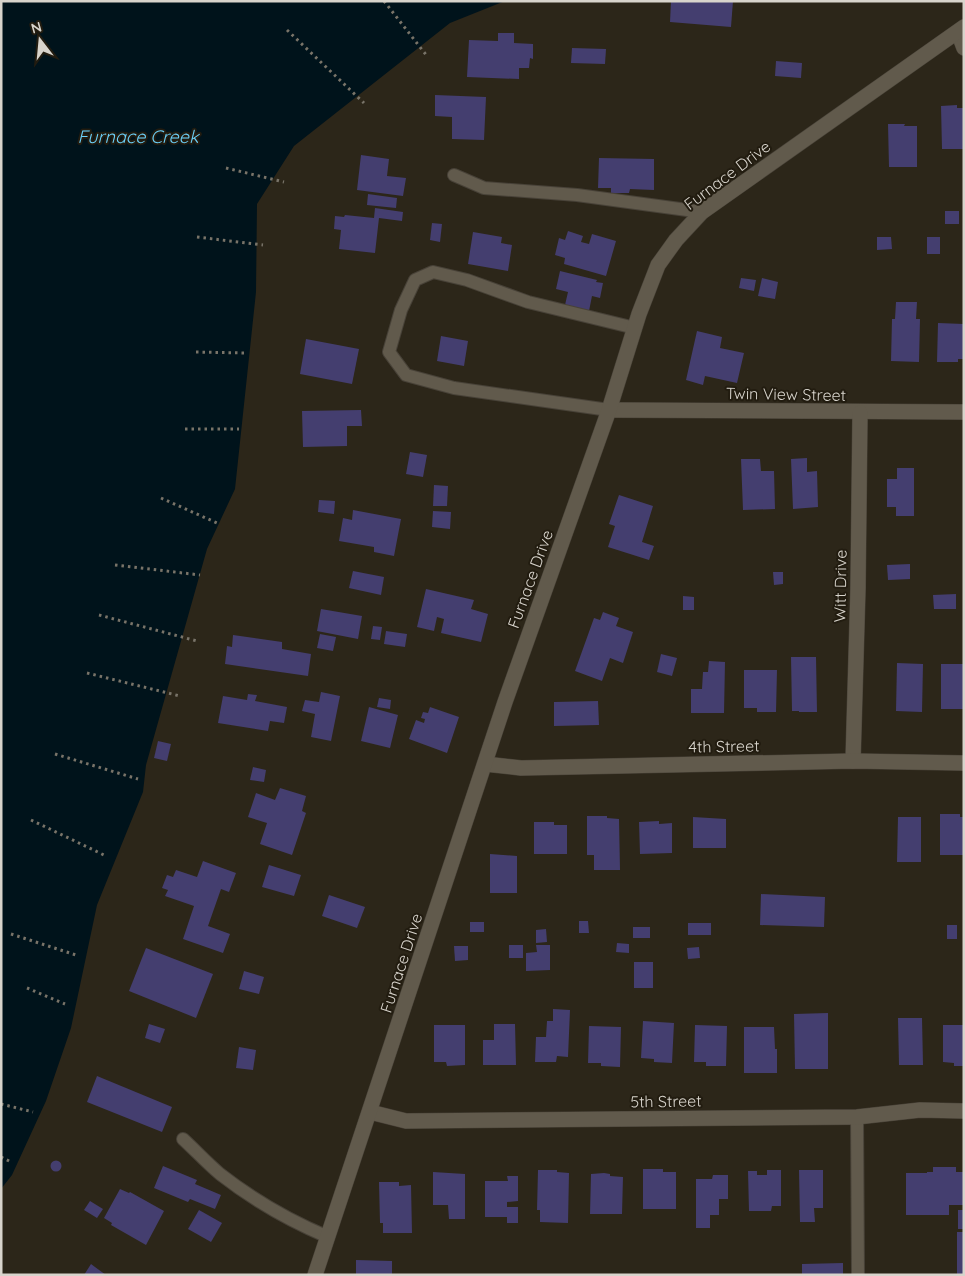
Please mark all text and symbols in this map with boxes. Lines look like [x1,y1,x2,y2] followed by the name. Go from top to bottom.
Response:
[15,15,65,65] north arrow
[29,17,44,38] text: N
[77,125,200,148] water label: Furnace Creek
[680,136,774,214] street label: Furnace Drive
[726,383,846,405] street label: Twin View Street
[503,527,557,631] street label: Furnace Drive
[829,550,851,622] street label: Witt Drive
[688,735,760,757] street label: 4th Street
[376,911,426,1015] street label: Furnace Drive
[630,1090,702,1112] street label: 5th Street

